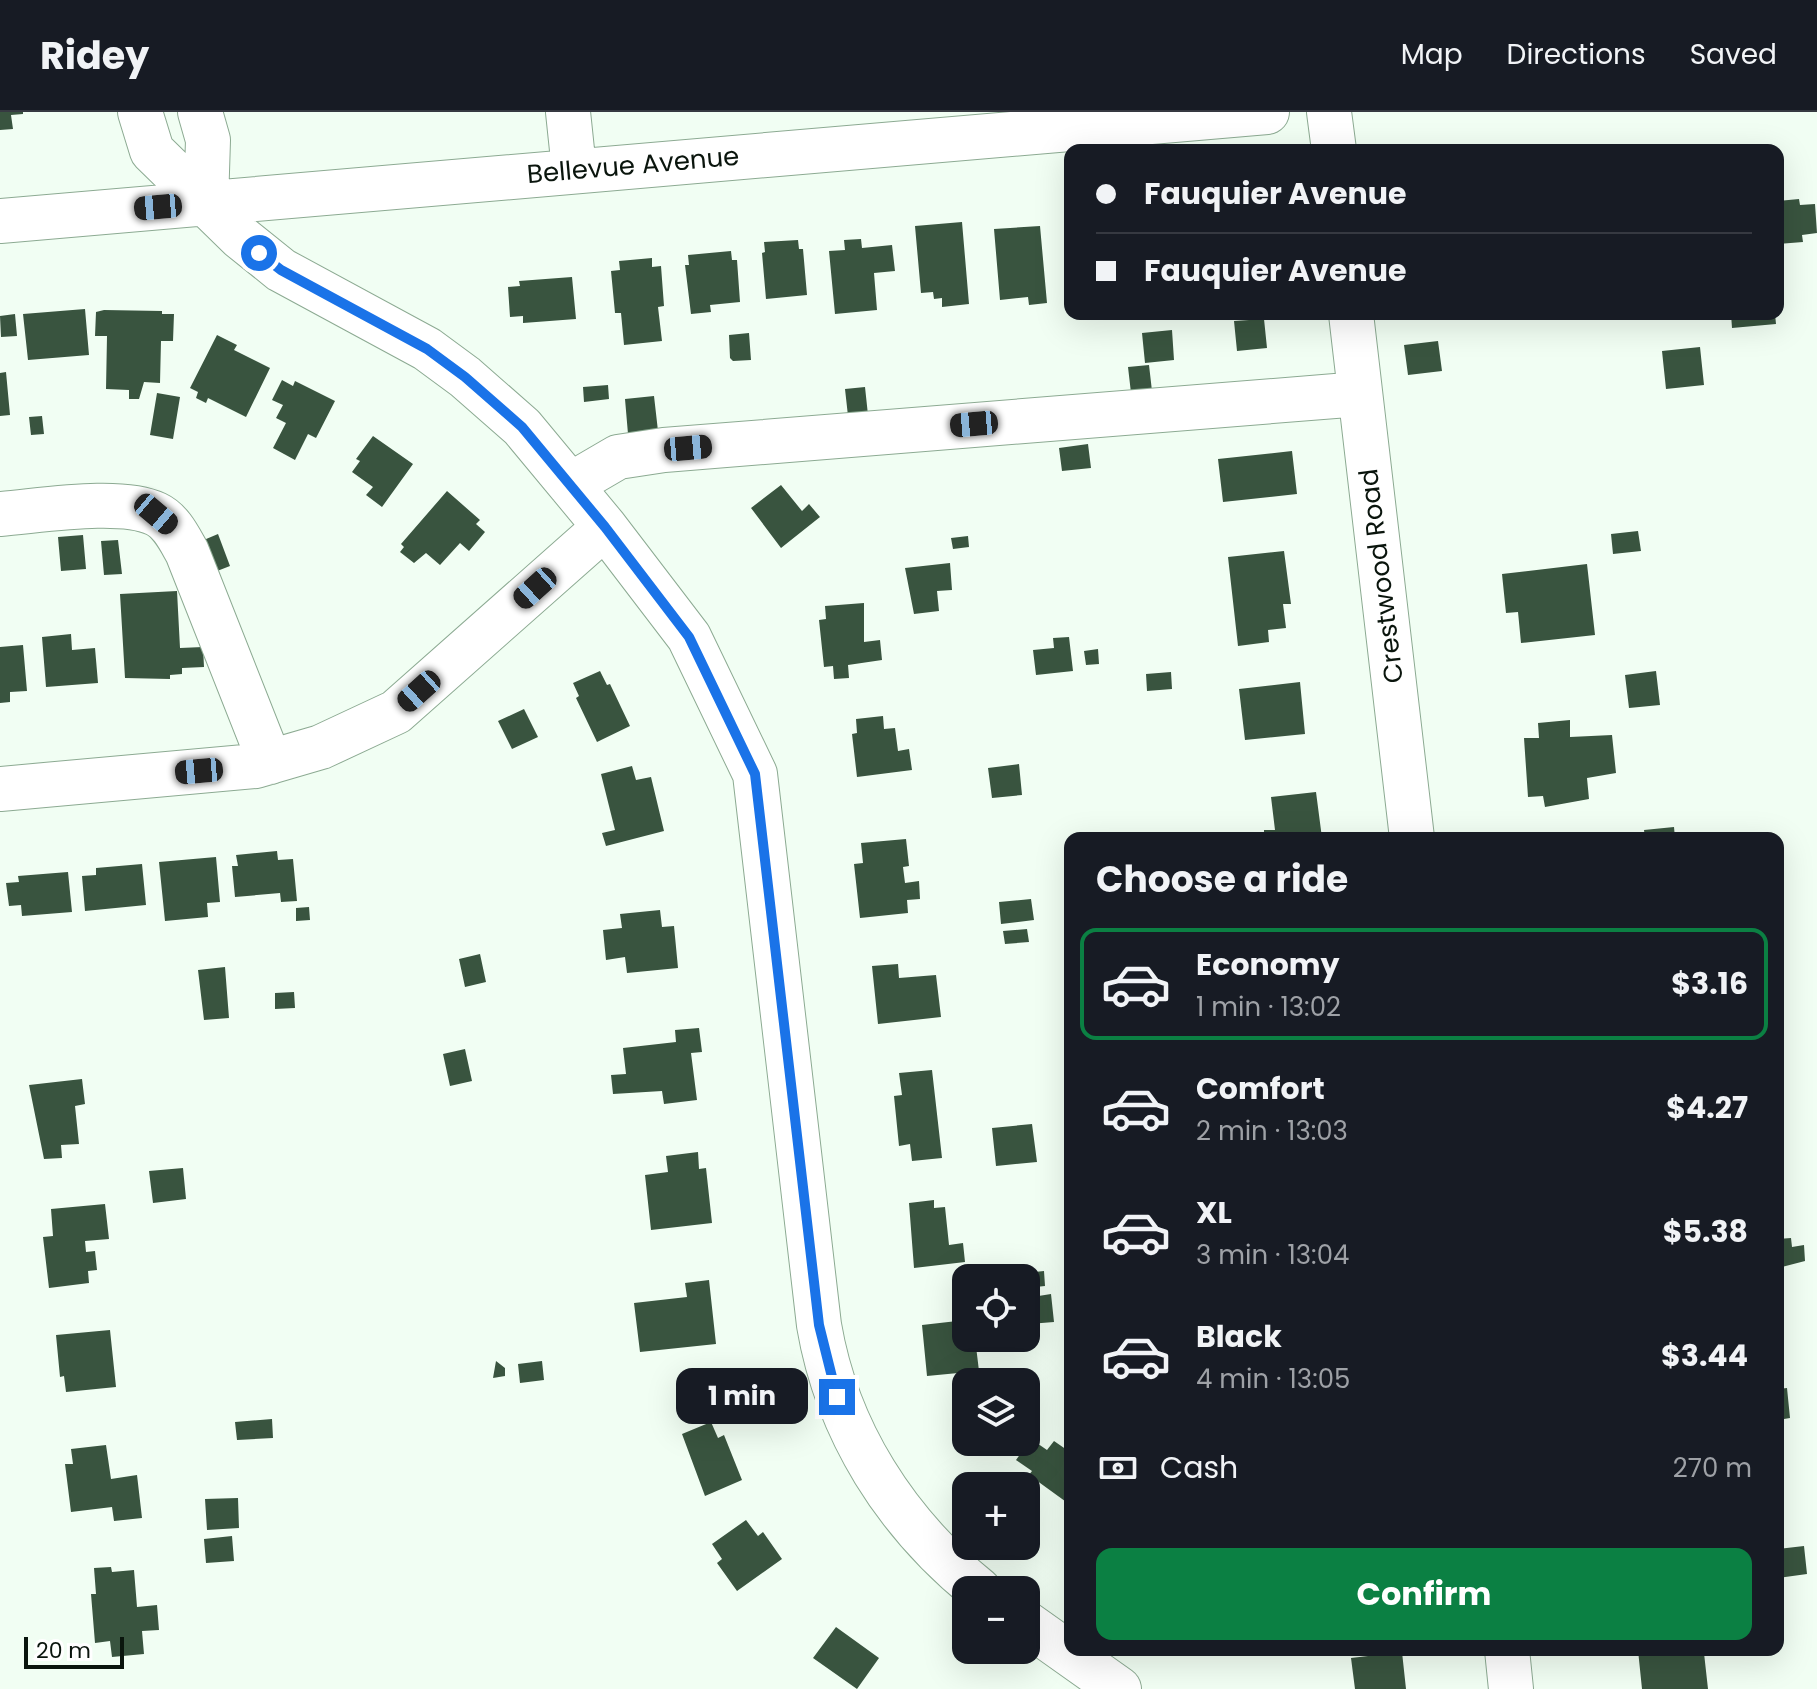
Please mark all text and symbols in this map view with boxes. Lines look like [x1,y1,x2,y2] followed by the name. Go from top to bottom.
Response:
[40,29,149,82] text: Ridey
[1401,35,1463,74] text: Map
[1507,35,1646,74] text: Directions
[1690,35,1777,74] text: Saved
[525,138,741,192] street label: Bellevue Avenue
[1144,172,1406,215] text: Fauquier Avenue
[133,193,183,221] car
[241,235,277,271] route start
[1144,249,1406,292] text: Fauquier Avenue
[949,410,999,438] car
[663,434,713,462] car
[1350,467,1412,685] street label: Crestwood Road
[130,489,182,539] car
[509,563,561,613] car
[393,666,445,716] car
[174,757,224,785] car
[1096,854,1348,905] text: Choose a ride
[1196,943,1340,986] text: Economy
[1100,948,1172,1020] icon: car
[1671,962,1748,1005] text: $3.16
[1196,989,1341,1025] text: 1 min · 13:02
[1196,1067,1325,1110] text: Comfort
[1100,1072,1172,1144] icon: car
[1666,1086,1748,1129] text: $4.27
[1196,1113,1348,1149] text: 2 min · 13:03
[1196,1191,1232,1234] text: XL
[1100,1196,1172,1268] icon: car
[1663,1210,1748,1253] text: $5.38
[1196,1237,1349,1273] text: 3 min · 13:04
[952,1264,1040,1664] map controls
[952,1264,1040,1352] button: locate
[1196,1315,1282,1358] text: Black
[1100,1320,1172,1392] icon: car
[1661,1334,1748,1377] text: $3.44
[1196,1361,1350,1397] text: 4 min · 13:05
[952,1368,1040,1456] button: layers
[677,1369,809,1425] callout: 1 min
[708,1378,776,1414] text: 1 min
[819,1379,855,1415] route end
[1096,1446,1140,1490] icon: cash
[1160,1446,1238,1489] text: Cash
[1673,1450,1752,1486] text: 270 m
[952,1472,1040,1560] button: +
[1096,1548,1752,1640] button: Confirm
[952,1576,1040,1664] button: −
[24,1633,124,1669] scale bar
[36,1635,91,1666] text: 20 m

